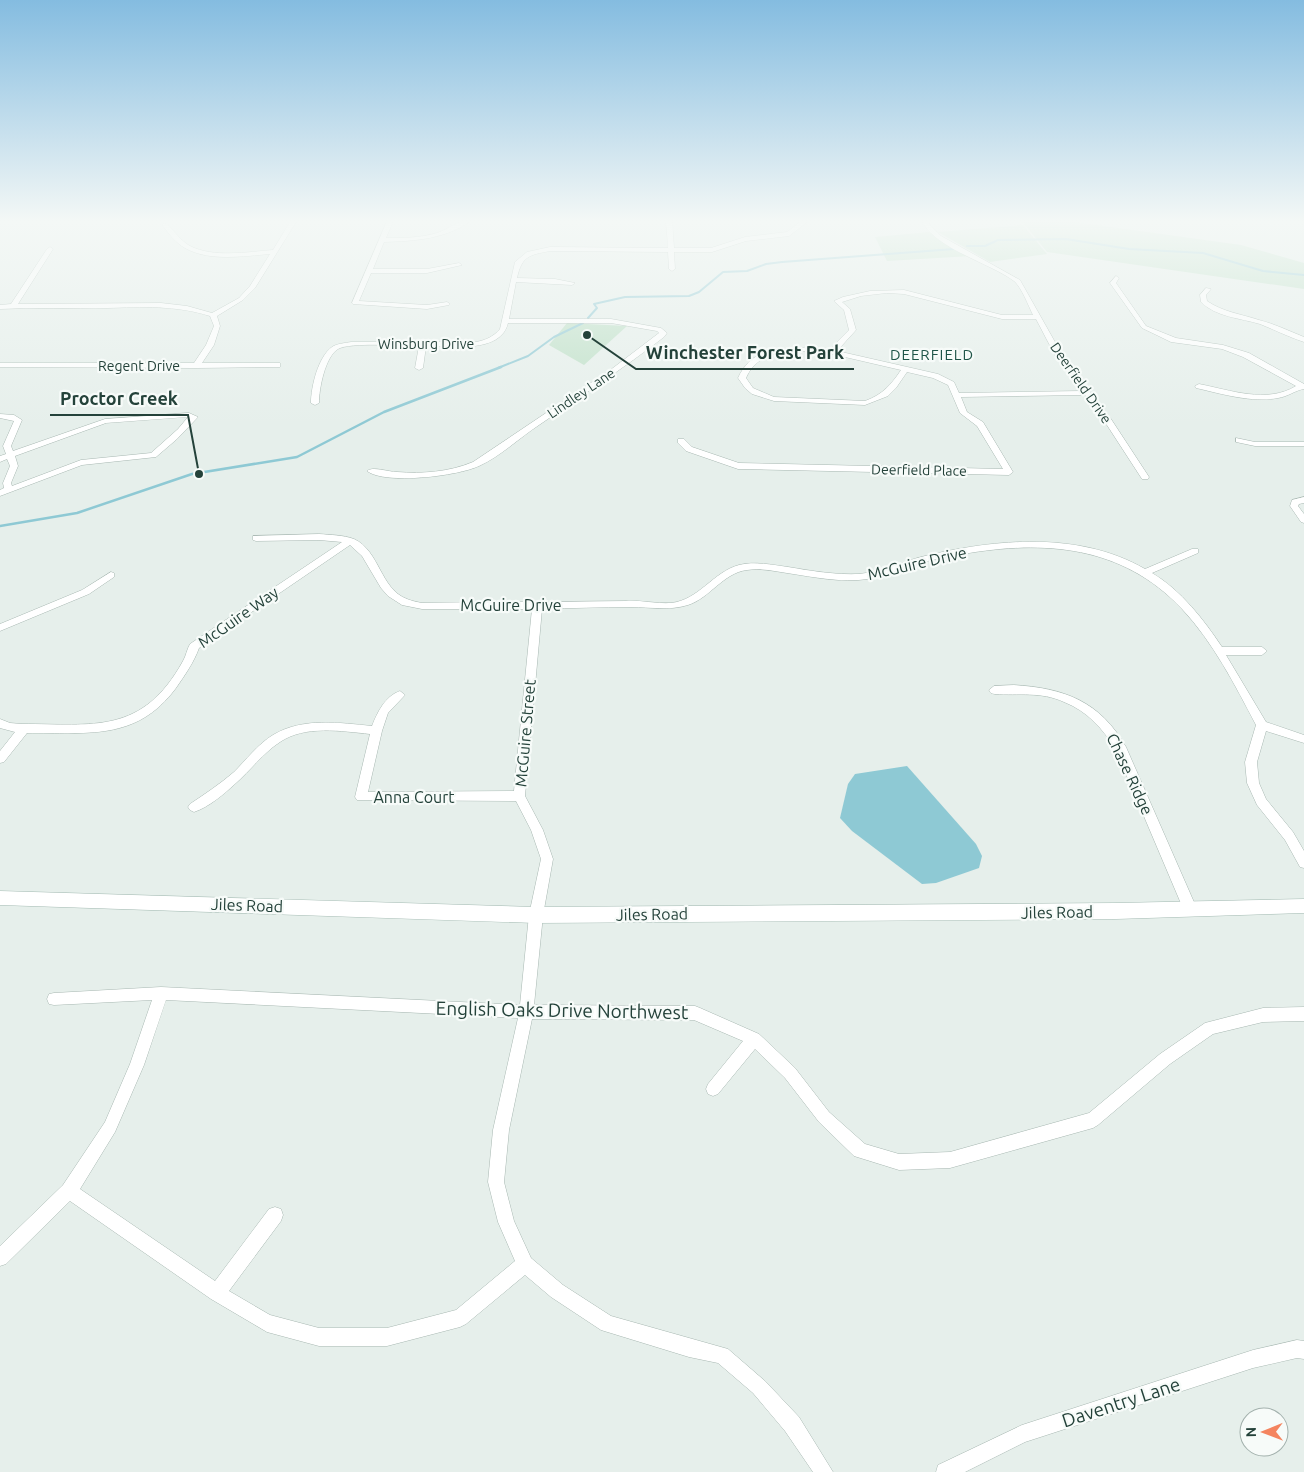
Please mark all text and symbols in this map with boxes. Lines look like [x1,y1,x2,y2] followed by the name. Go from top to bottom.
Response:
[378,336,474,352] street label: Winsburg Drive
[636,336,854,369] callout: Winchester Forest Park
[1047,339,1115,427] street label: Deerfield Drive
[646,342,844,362] text: Winchester Forest Park
[890,346,974,363] district label: DEERFIELD
[98,358,180,374] street label: Regent Drive
[544,365,618,421] street label: Lindley Lane
[50,382,188,415] callout: Proctor Creek
[60,388,178,408] text: Proctor Creek
[871,461,967,479] street label: Deerfield Place
[866,543,968,583] street label: McGuire Drive
[194,583,282,651] street label: McGuire Way
[460,596,562,614] street label: McGuire Drive
[511,678,539,788] street label: McGuire Street
[1103,730,1157,818] street label: Chase Ridge
[373,788,455,806] street label: Anna Court
[211,895,283,915] street label: Jiles Road
[1021,902,1093,922] street label: Jiles Road
[616,904,688,924] street label: Jiles Road
[436,997,689,1023] street label: English Oaks Drive Northwest
[1059,1373,1183,1431] street label: Daventry Lane
[1239,1407,1289,1457] north arrow
[1243,1427,1259,1438] text: N

